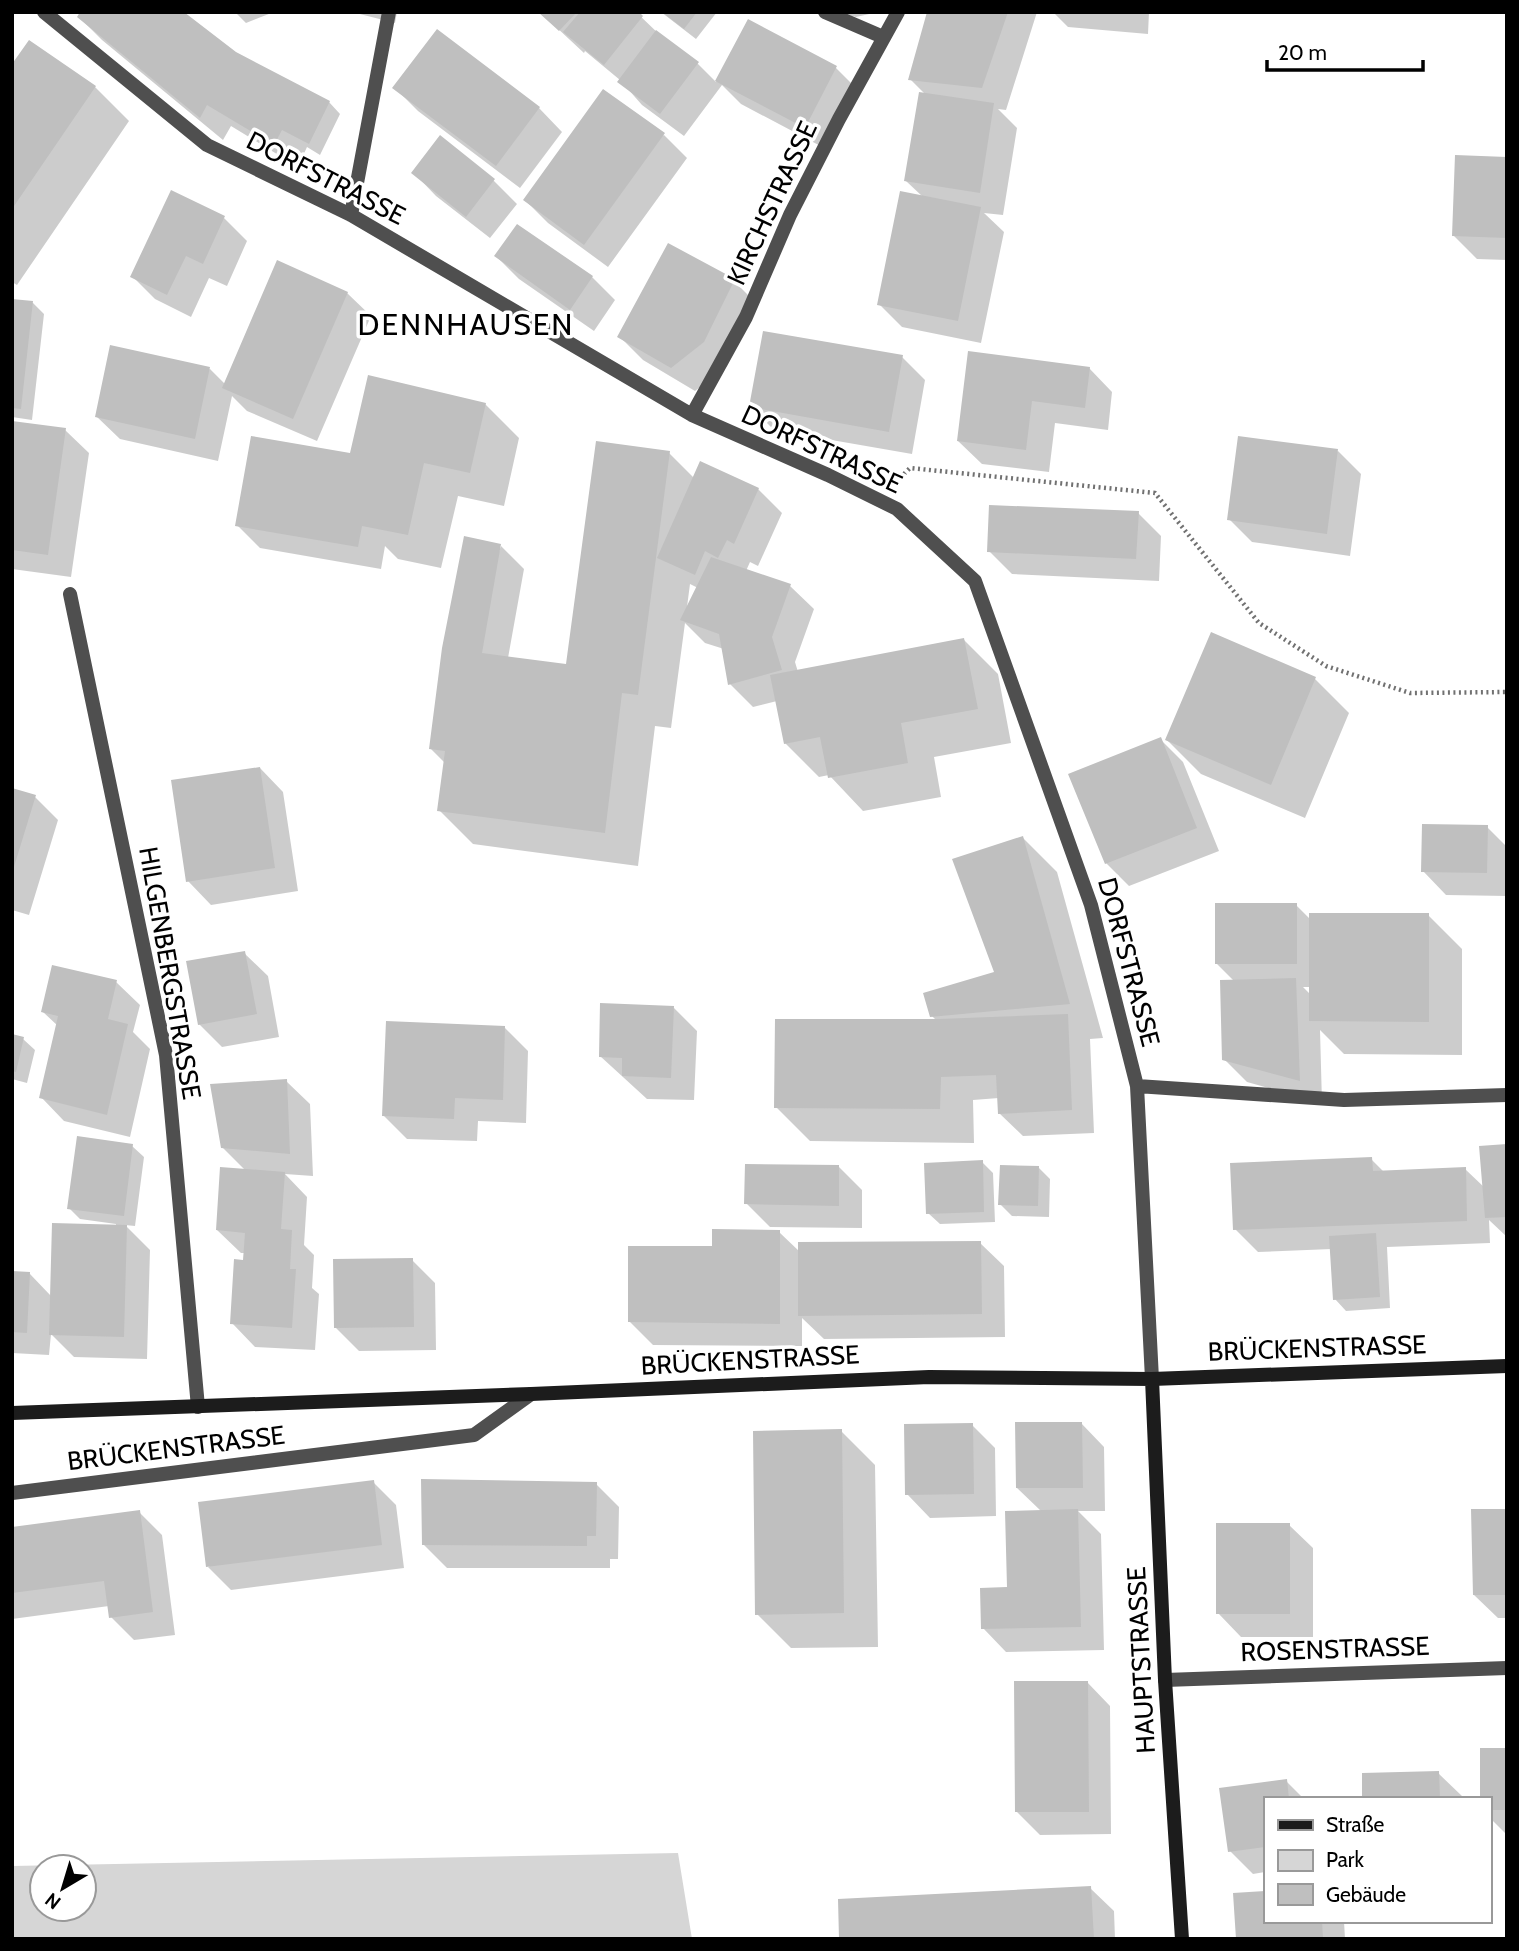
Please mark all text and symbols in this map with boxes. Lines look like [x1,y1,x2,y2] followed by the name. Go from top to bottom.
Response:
[1267,28,1423,72] scale bar
[1278,40,1327,65] text: 20 m
[720,116,824,290] street label: KIRCHSTRASSE
[241,124,411,232] street label: DORFSTRASSE
[358,306,574,343] district label: DENNHAUSEN
[737,398,907,500] street label: DORFSTRASSE
[132,844,208,1102] street label: HILGENBERGSTRASSE
[1091,874,1167,1050] street label: DORFSTRASSE
[1207,1328,1427,1368] street label: BRÜCKENSTRASSE
[640,1338,860,1382] street label: BRÜCKENSTRASSE
[65,1419,287,1477] street label: BRÜCKENSTRASSE
[1120,1566,1162,1754] street label: HAUPTSTRASSE
[1240,1630,1430,1668] street label: ROSENSTRASSE
[1264,1797,1491,1923] legend
[1326,1812,1385,1837] text: Straße
[1326,1847,1364,1872] text: Park
[28,1853,98,1923] north arrow
[1326,1882,1406,1907] text: Gebäude
[40,1888,65,1914] text: N

